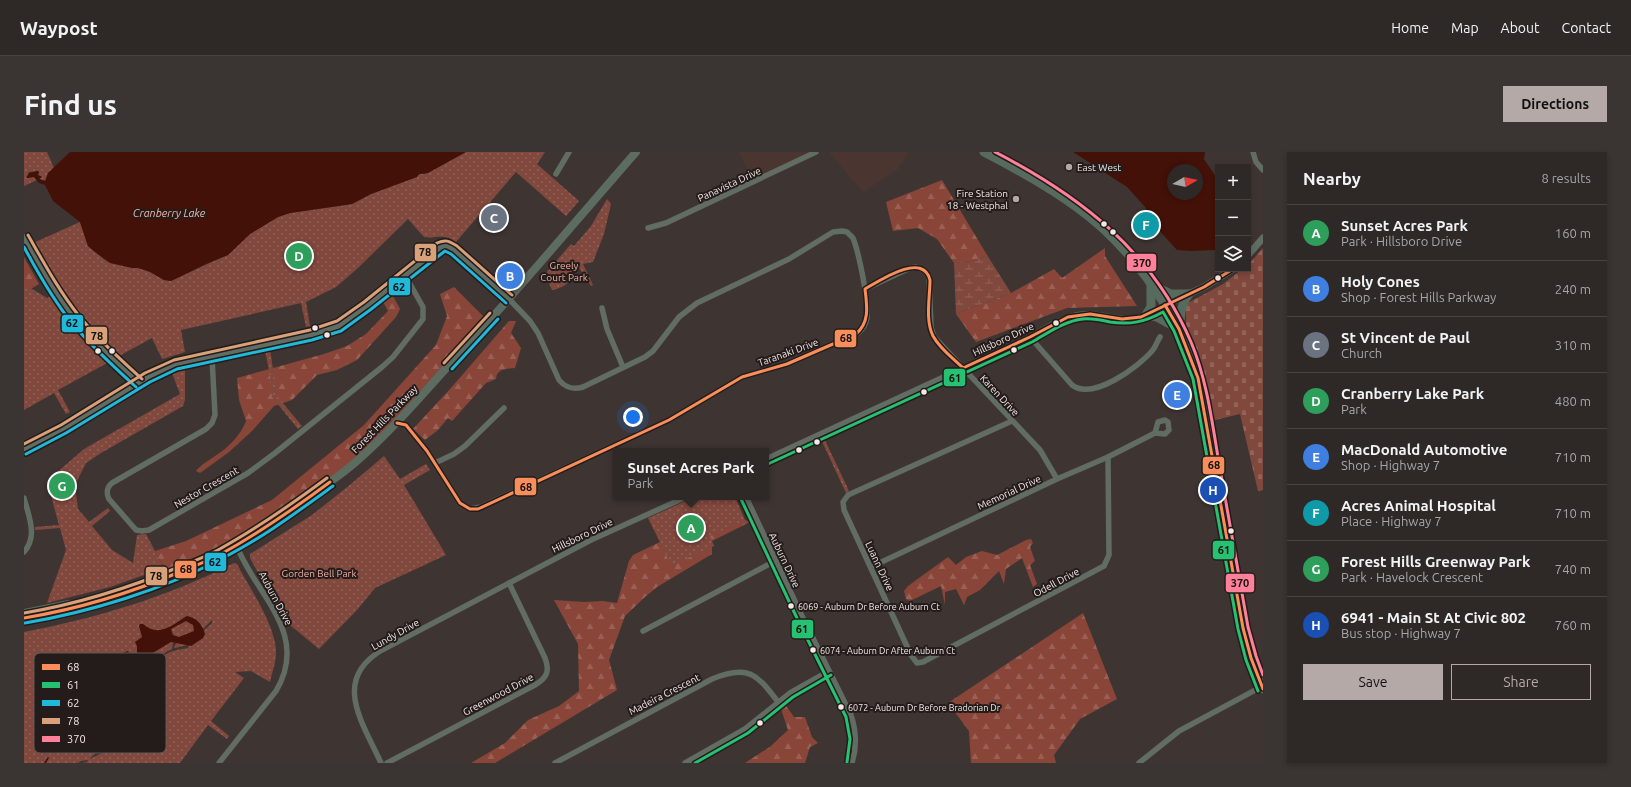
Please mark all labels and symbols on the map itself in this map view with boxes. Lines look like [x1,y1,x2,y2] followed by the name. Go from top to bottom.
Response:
[1064,162,1074,172] marker: East West
[1077,162,1121,173] place label: East West
[1167,164,1203,200] north arrow
[696,165,763,204] street label: Panavista Drive
[947,188,1008,211] place label: Fire Station 18 - Westphal
[1011,194,1021,204] marker: Fire Station 18 - Westphal
[481,203,507,233] pin: C
[133,207,206,219] water label: Cranberry Lake
[1133,210,1159,240] pin: F
[1099,219,1109,229] unlabelled marker
[1108,227,1118,237] unlabelled marker
[286,241,312,271] pin: D
[414,243,437,262] line badge: 78
[419,246,431,258] text: 78
[1126,253,1157,272] line badge: 370
[1133,257,1151,269] text: 370
[540,260,588,283] park label: Greely Court Park
[497,261,523,291] pin: B
[1213,273,1223,283] unlabelled marker
[388,277,411,296] line badge: 62
[393,281,405,293] text: 62
[61,314,84,333] line badge: 62
[66,317,78,329] text: 62
[1051,318,1061,328] unlabelled marker
[971,320,1036,358] street label: Hillsboro Drive
[310,323,320,333] unlabelled marker
[85,326,108,345] line badge: 78
[834,329,857,348] line badge: 68
[91,330,103,342] text: 78
[322,330,332,340] unlabelled marker
[840,332,852,344] text: 68
[756,336,820,368] street label: Taranaki Drive
[1009,345,1019,355] unlabelled marker
[93,346,103,356] unlabelled marker
[107,346,117,356] unlabelled marker
[943,368,966,387] line badge: 61
[949,372,961,384] text: 61
[978,373,1021,418] street label: Karen Drive
[1164,380,1190,410] pin: E
[349,383,420,455] street label: Forest Hills Parkway
[919,387,929,397] unlabelled marker
[623,407,643,427] your location
[812,437,822,447] unlabelled marker
[794,445,804,455] unlabelled marker
[1202,456,1225,475] line badge: 68
[1208,459,1220,471] text: 68
[172,465,240,510] street label: Nestor Crescent
[49,471,75,501] pin: G
[976,473,1043,512] street label: Memorial Drive
[1200,475,1226,505] pin: H
[514,477,537,496] line badge: 68
[520,481,532,493] text: 68
[678,513,704,543] pin: A
[550,516,614,555] street label: Hillsboro Drive
[1226,526,1236,536] unlabelled marker
[767,531,802,589] street label: Auburn Drive
[863,540,896,593] street label: Luann Drive
[1212,540,1235,560] line badge: 61
[1218,544,1230,556] text: 61
[204,552,227,572] line badge: 62
[209,556,221,568] text: 62
[174,560,197,579] line badge: 68
[180,563,192,575] text: 68
[145,566,168,586] line badge: 78
[1031,566,1081,599] street label: Odell Drive
[282,568,356,579] park label: Gorden Bell Park
[150,570,162,582] text: 78
[257,570,294,627] street label: Auburn Drive
[1225,573,1255,593] line badge: 370
[1231,577,1249,589] text: 370
[786,601,796,611] marker: 6069 - Auburn Dr Before Auburn Ct
[798,602,940,612] place label: 6069 - Auburn Dr Before Auburn Ct
[369,617,421,652] street label: Lundy Drive
[791,619,814,639] line badge: 61
[796,623,808,635] text: 61
[808,645,818,655] marker: 6074 - Auburn Dr After Auburn Ct
[820,646,956,656] place label: 6074 - Auburn Dr After Auburn Ct
[34,653,166,753] legend
[67,661,79,673] text: 68
[461,671,535,718] street label: Greenwood Drive
[627,672,702,717] street label: Madeira Crescent
[67,679,79,691] text: 61
[67,697,79,709] text: 62
[836,702,846,712] marker: 6072 - Auburn Dr Before Bradorian Dr
[848,703,1001,713] place label: 6072 - Auburn Dr Before Bradorian Dr
[67,715,79,727] text: 78
[755,718,765,728] unlabelled marker
[67,733,86,745] text: 370

